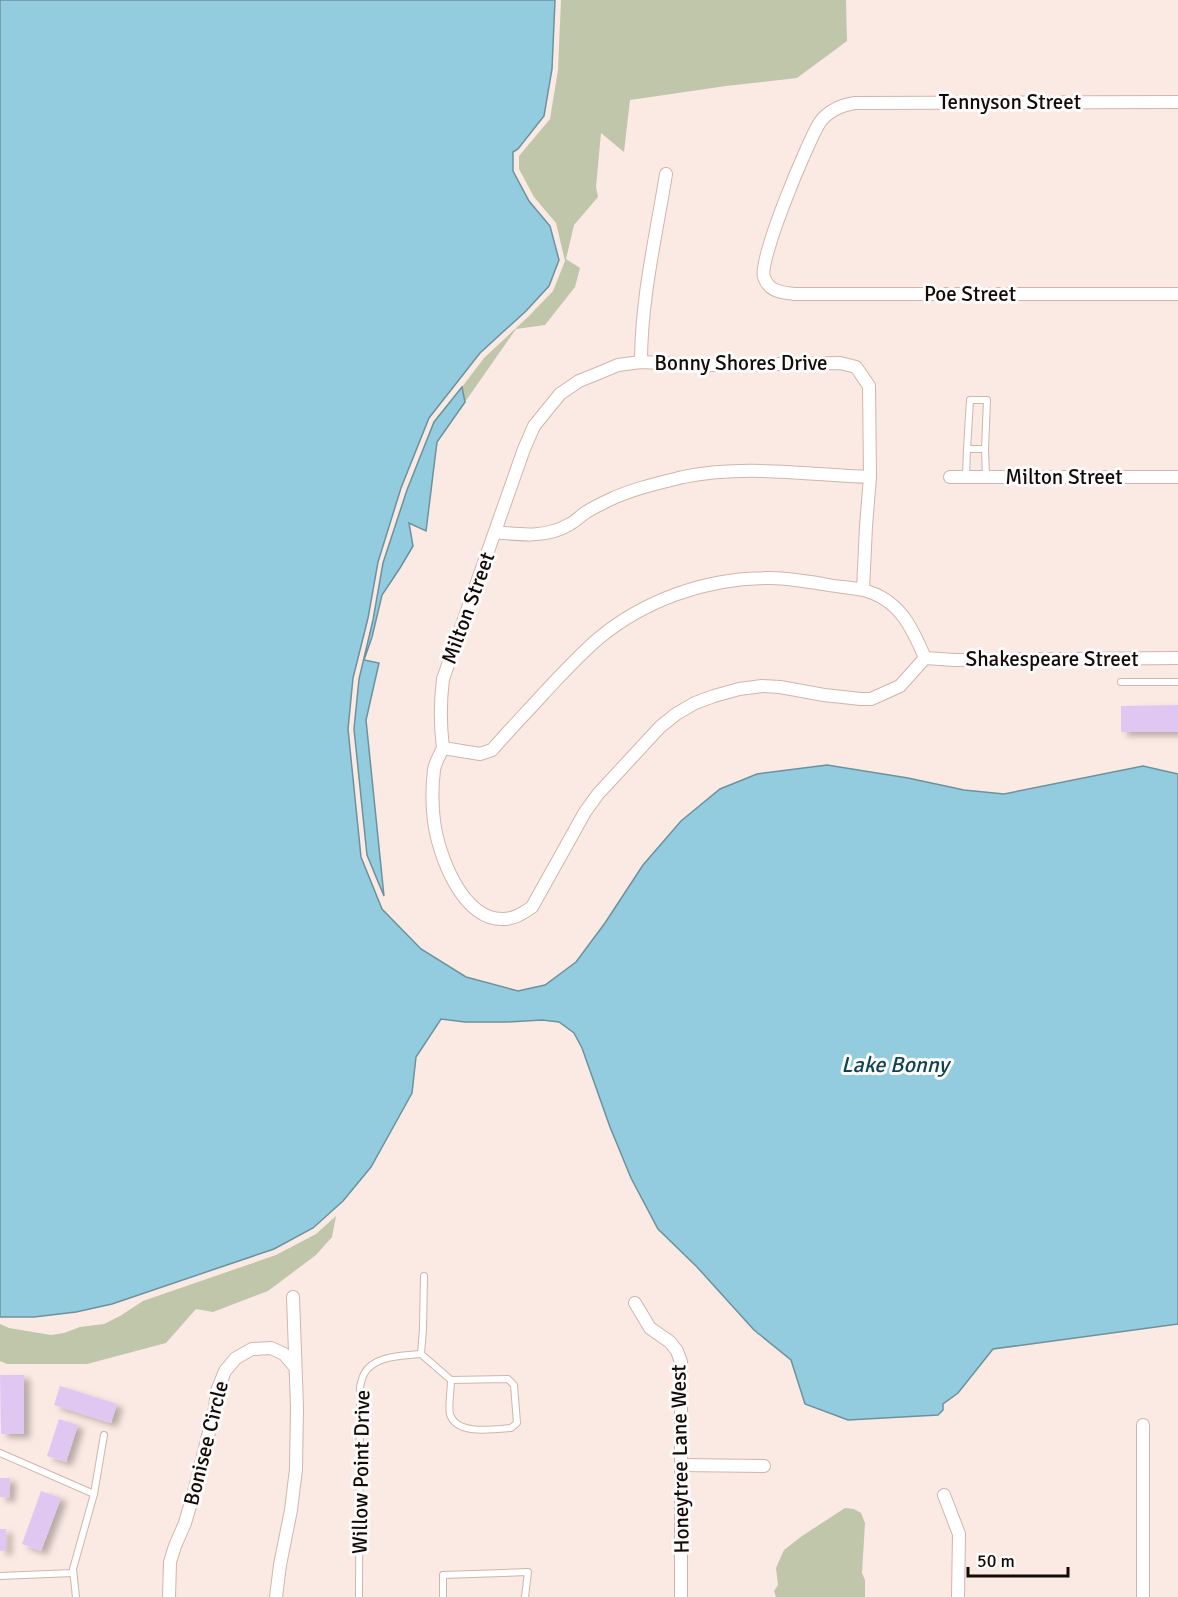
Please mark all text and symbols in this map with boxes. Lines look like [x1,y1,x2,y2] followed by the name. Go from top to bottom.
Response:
[939,89,1081,115] street label: Tennyson Street
[924,281,1016,307] street label: Poe Street
[654,350,828,376] street label: Bonny Shores Drive
[1005,464,1123,490] street label: Milton Street
[436,548,500,668] street label: Milton Street
[965,646,1139,672] street label: Shakespeare Street
[841,1051,951,1078] water label: Lake Bonny
[665,1364,695,1554] street label: Honeytree Lane West
[178,1378,234,1508] street label: Bonisee Circle
[347,1390,375,1554] street label: Willow Point Drive
[968,1540,1068,1578] scale bar
[977,1550,1015,1572] text: 50 m

